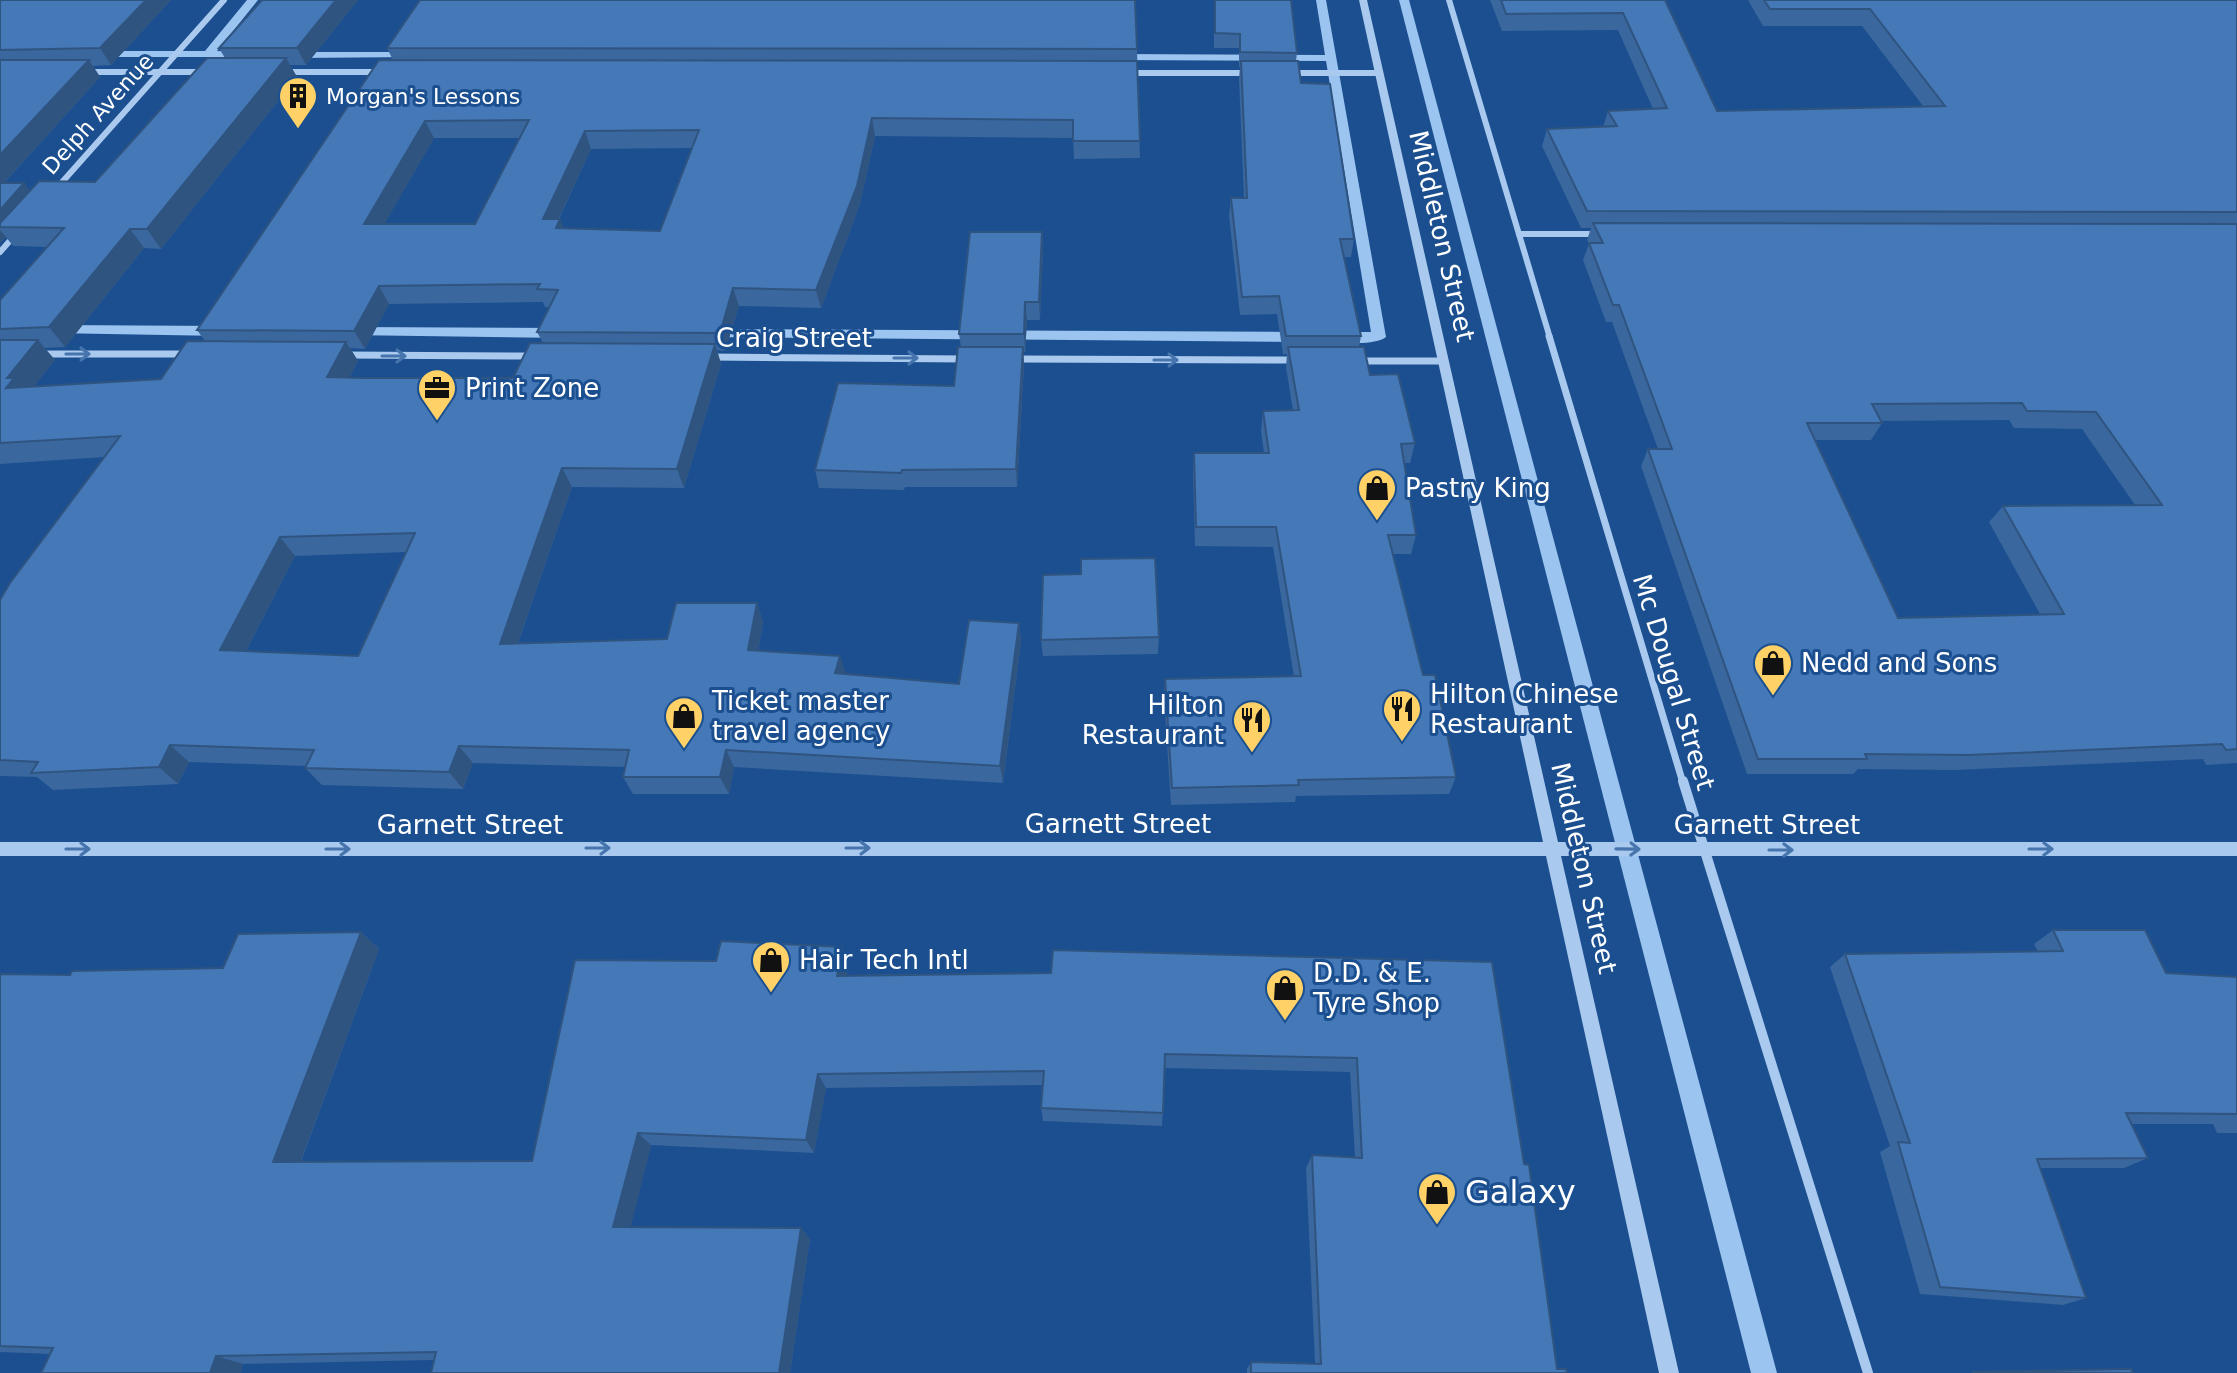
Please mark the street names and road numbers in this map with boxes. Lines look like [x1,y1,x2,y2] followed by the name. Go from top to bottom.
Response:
[37,49,159,179] street label: Delph Avenue
[1403,128,1481,344] street label: Middleton Street
[716,323,872,353] street label: Craig Street
[1627,570,1721,794] street label: Mc Dougal Street
[1545,760,1623,976] street label: Middleton Street
[1025,809,1211,839] street label: Garnett Street
[377,810,563,840] street label: Garnett Street
[1674,810,1860,840] street label: Garnett Street

